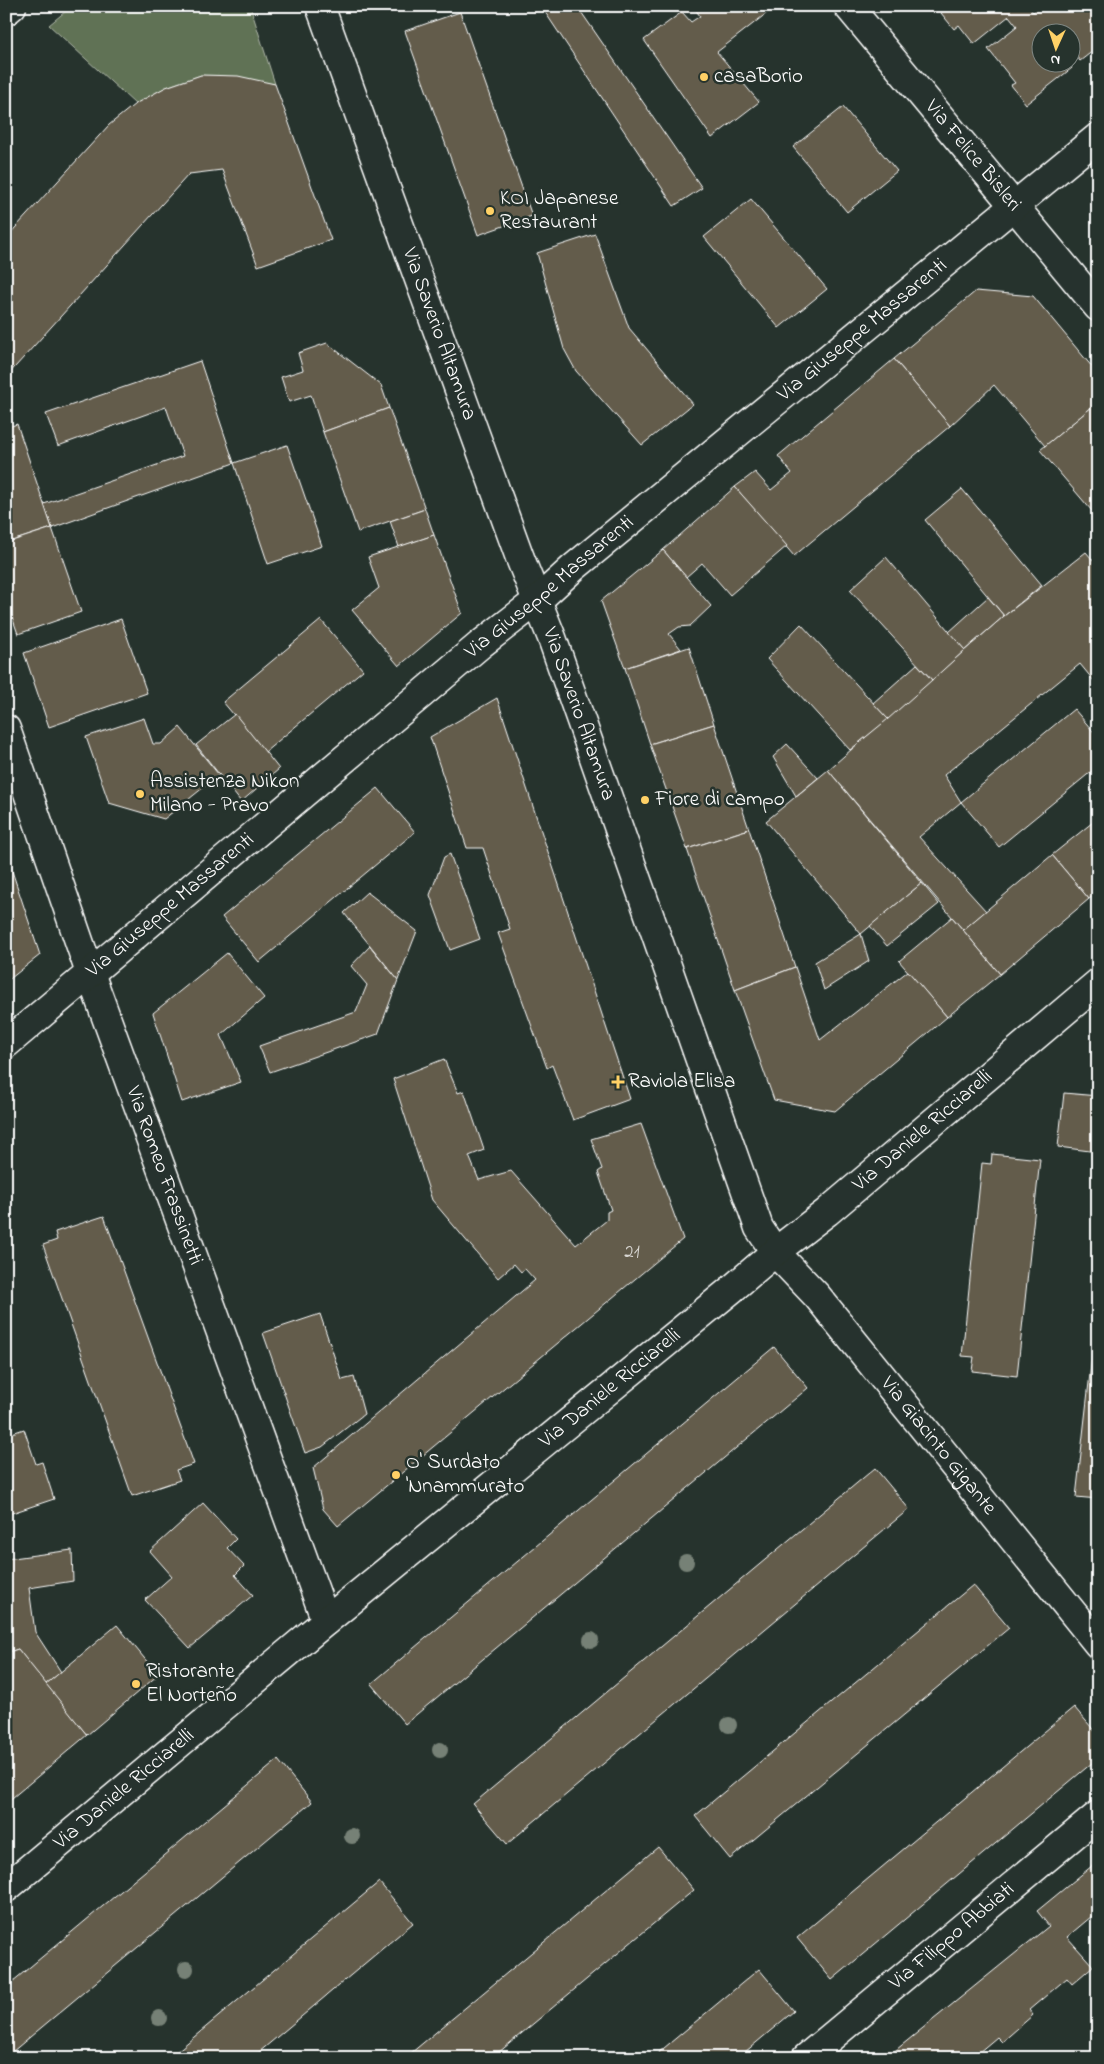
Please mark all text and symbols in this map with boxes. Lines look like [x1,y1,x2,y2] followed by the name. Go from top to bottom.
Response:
[1032,22,1082,72] north arrow
[1050,49,1061,70] text: N
[714,62,803,92] place label: casaBorio
[698,71,710,83] marker: casaBorio
[916,93,1028,218] street label: Via Felice Bisleri
[500,184,619,238] place label: KOI Japanese Restaurant
[484,205,496,217] marker: KOI Japanese Restaurant
[393,243,484,425] street label: Via Saverio Altamura
[770,252,954,410] street label: Via Giuseppe Massarenti
[458,508,641,667] street label: Via Giuseppe Massarenti
[534,622,623,805] street label: Via Saverio Altamura
[150,767,299,821] place label: Assistenza Nikon Milano - Pravo
[654,785,785,815] place label: Fiore di campo
[134,788,146,800] marker: Assistenza Nikon Milano - Pravo
[639,794,651,806] marker: Fiore di campo
[79,826,261,986] street label: Via Giuseppe Massarenti
[845,1063,1000,1200] street label: Via Daniele Ricciarelli
[628,1067,735,1097] place label: Raviola Elisa
[612,1076,624,1088] marker: Raviola Elisa
[117,1081,210,1270] street label: Via Romeo Frassinetti
[624,1239,640,1266] house number: 21
[532,1321,688,1456] street label: Via Daniele Ricciarelli
[872,1369,1004,1522] street label: Via Giacinto Gigante
[406,1448,524,1502] place label: O' Surdato 'Nnammurato
[390,1469,402,1481] marker: O' Surdato 'Nnammurato
[146,1657,237,1711] place label: Ristorante El Norteño
[130,1678,142,1690] marker: Ristorante El Norteño
[46,1722,201,1858] street label: Via Daniele Ricciarelli
[882,1875,1021,1998] street label: Via Filippo Abbiati

